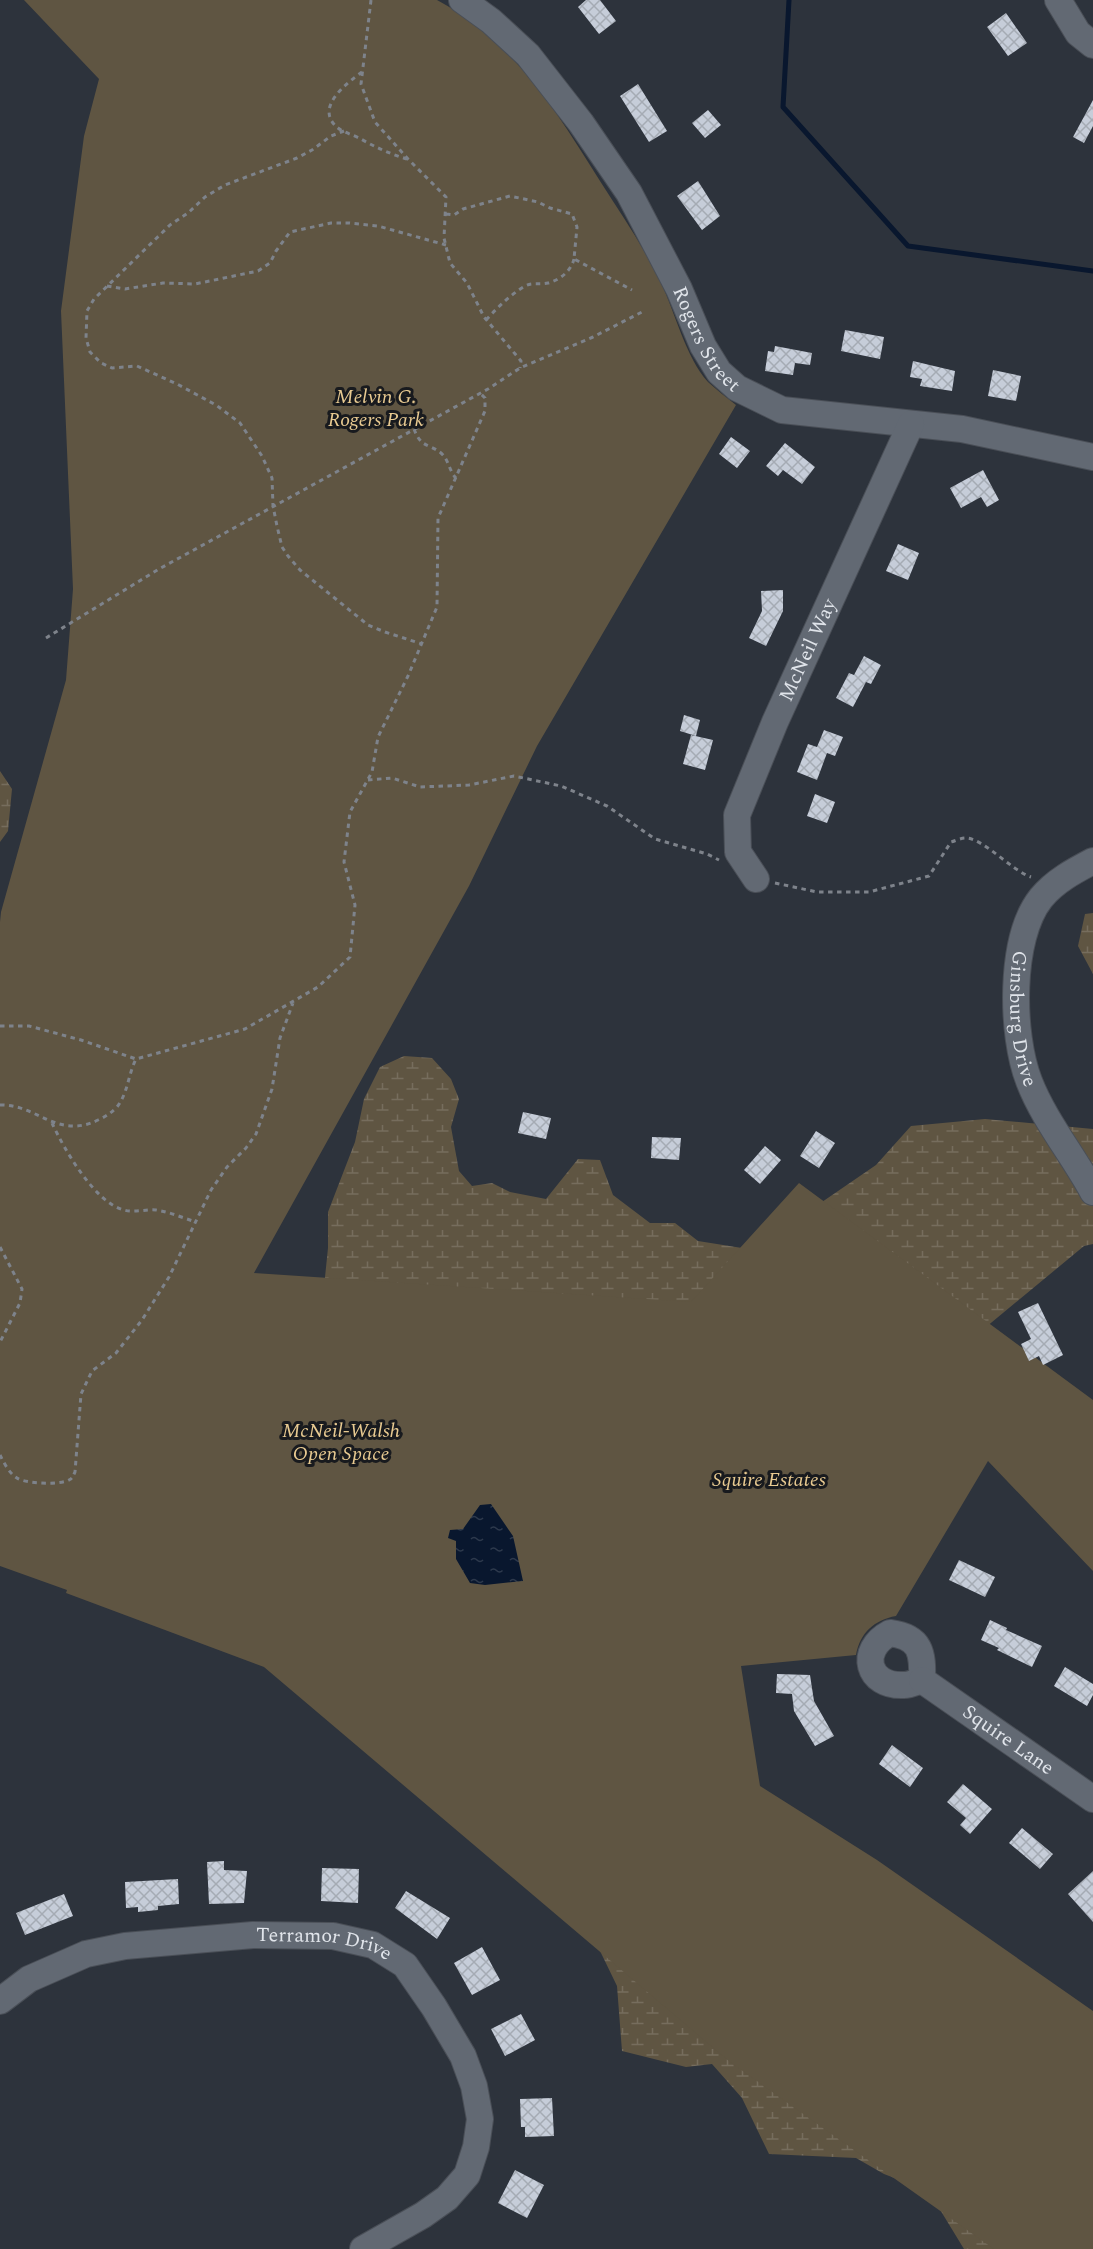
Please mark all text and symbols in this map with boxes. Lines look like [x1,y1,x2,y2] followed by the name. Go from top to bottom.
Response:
[665,282,747,400] street label: Rogers Street
[328,382,425,435] park label: Melvin G. Rogers Park
[771,592,845,706] street label: McNeil Way
[1001,948,1045,1091] street label: Ginsburg Drive
[282,1416,400,1469] park label: McNeil-Walsh Open Space
[712,1465,826,1495] park label: Squire Estates
[956,1697,1060,1783] street label: Squire Lane
[256,1920,398,1968] street label: Terramor Drive

